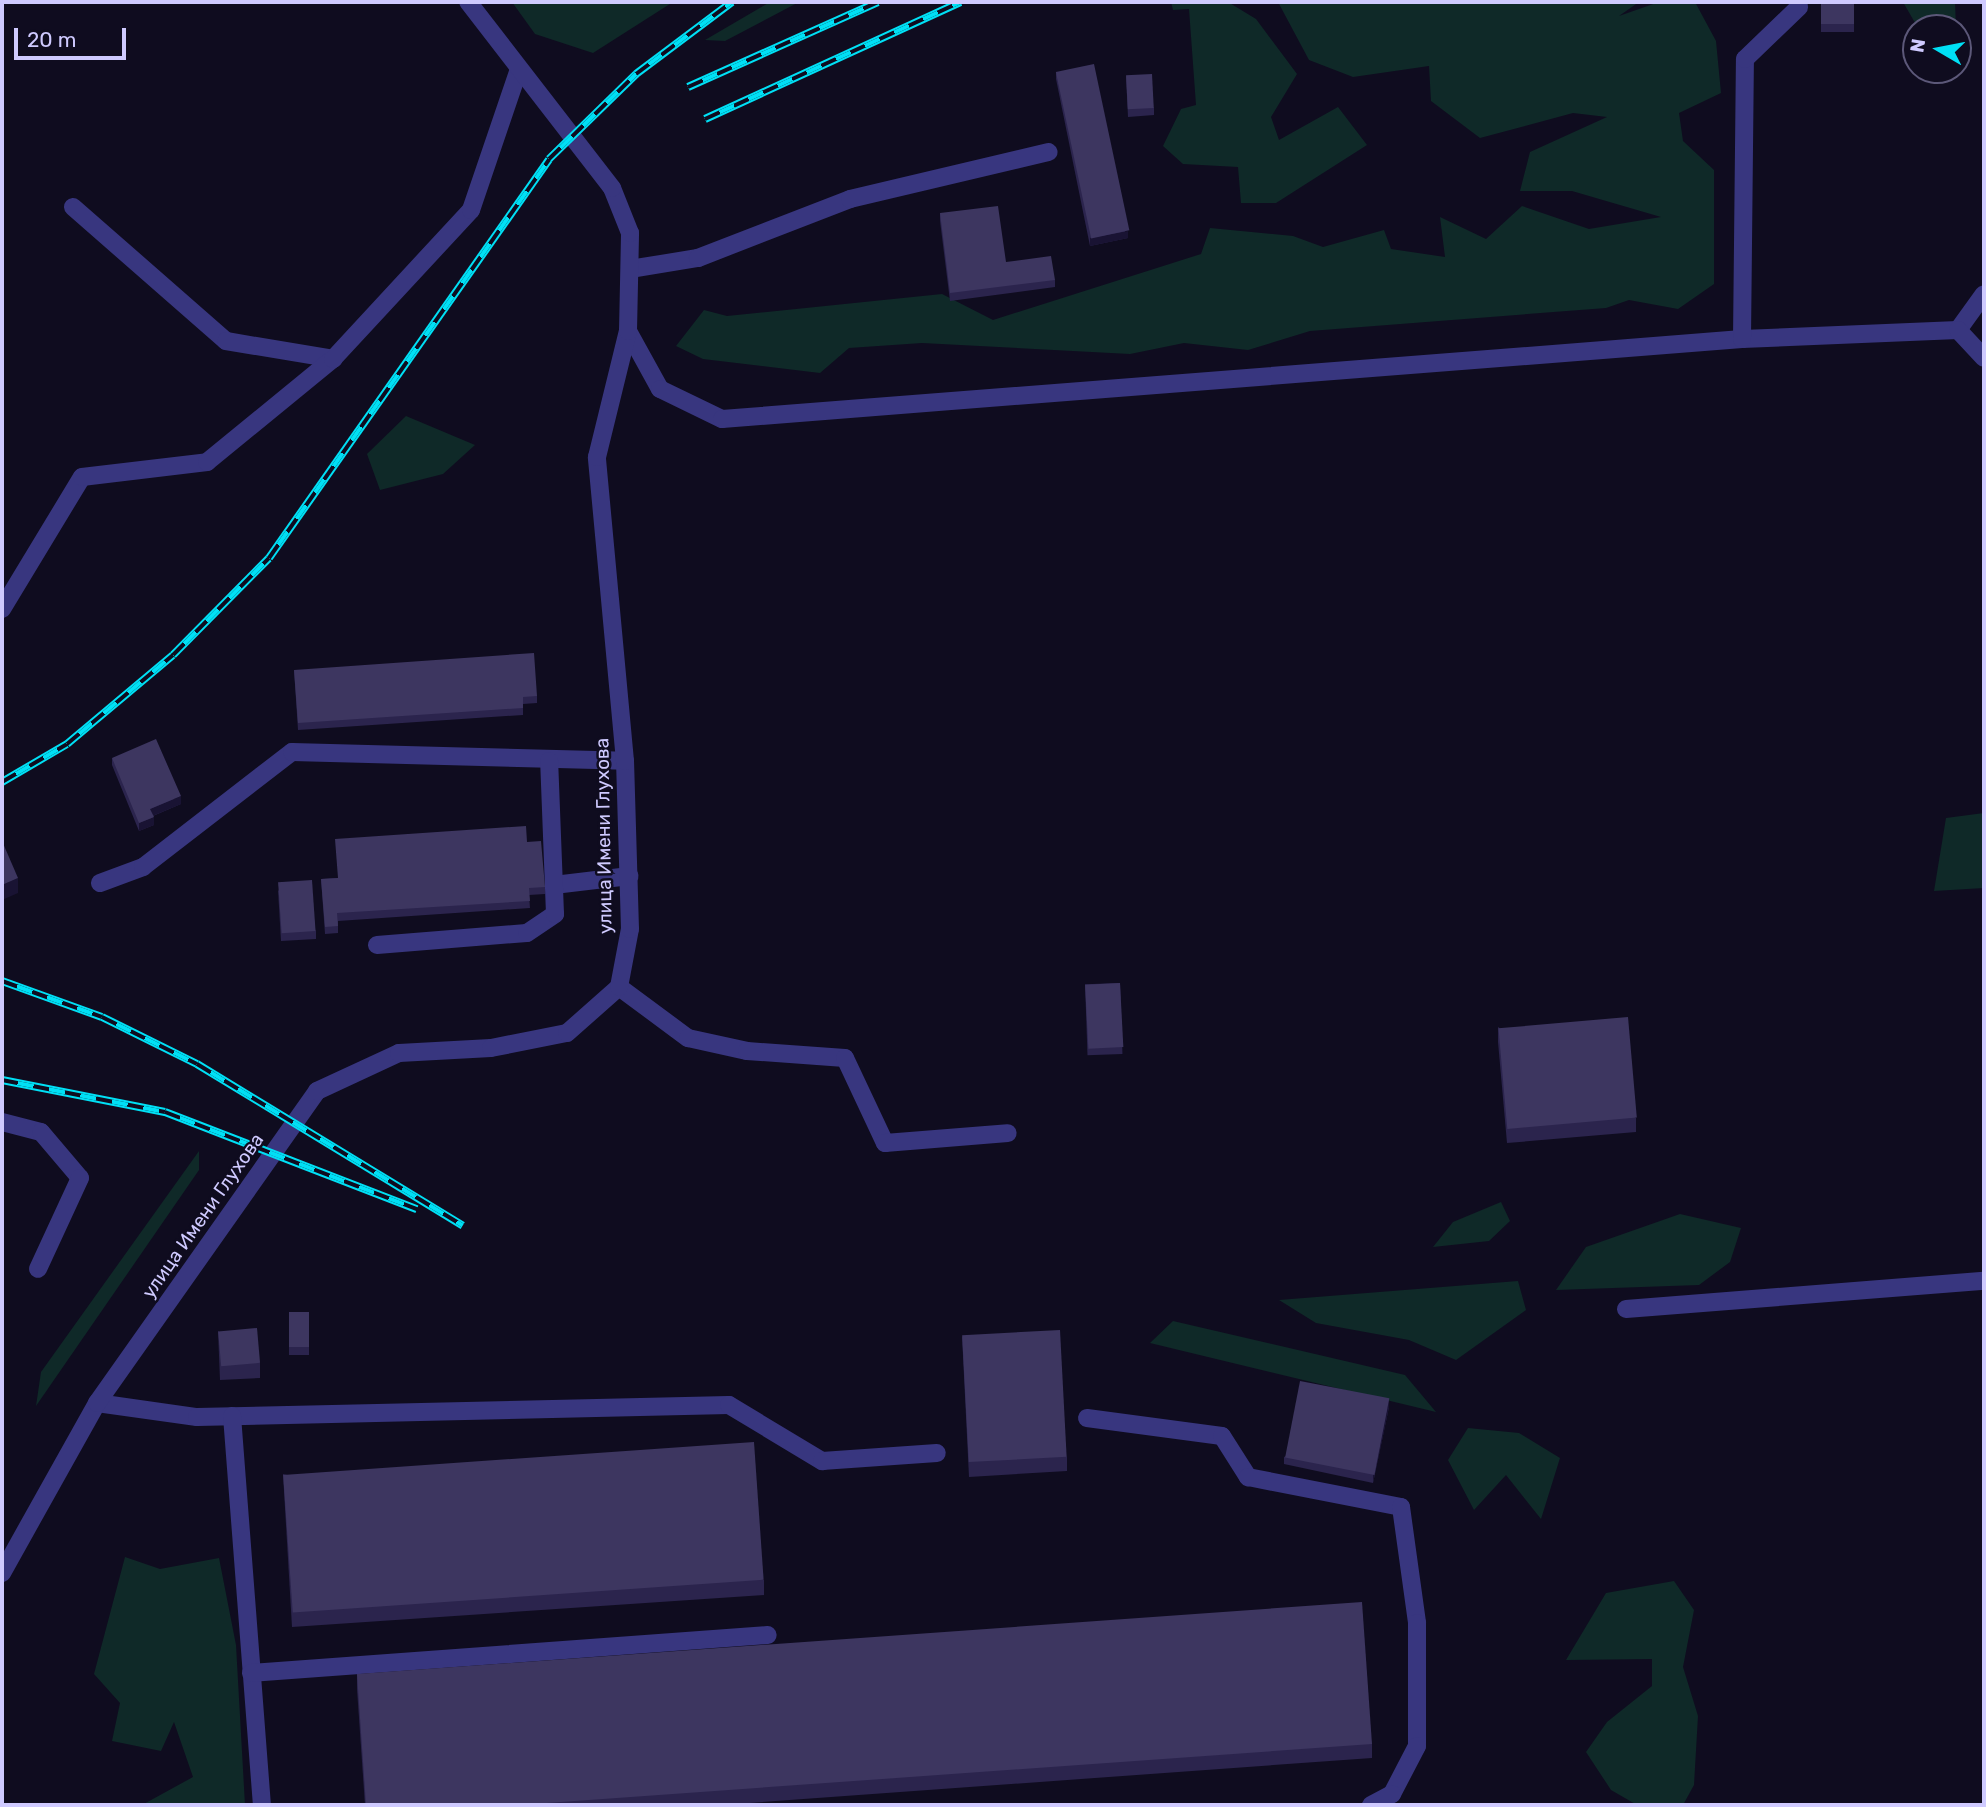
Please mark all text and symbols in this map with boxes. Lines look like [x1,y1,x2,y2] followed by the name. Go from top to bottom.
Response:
[18,14,130,58] scale bar
[1902,14,1972,84] north arrow
[27,27,76,52] text: 20 m
[1905,37,1930,54] text: N
[591,738,617,934] street label: улица Имени Глухова
[137,1129,269,1303] street label: улица Имени Глухова

